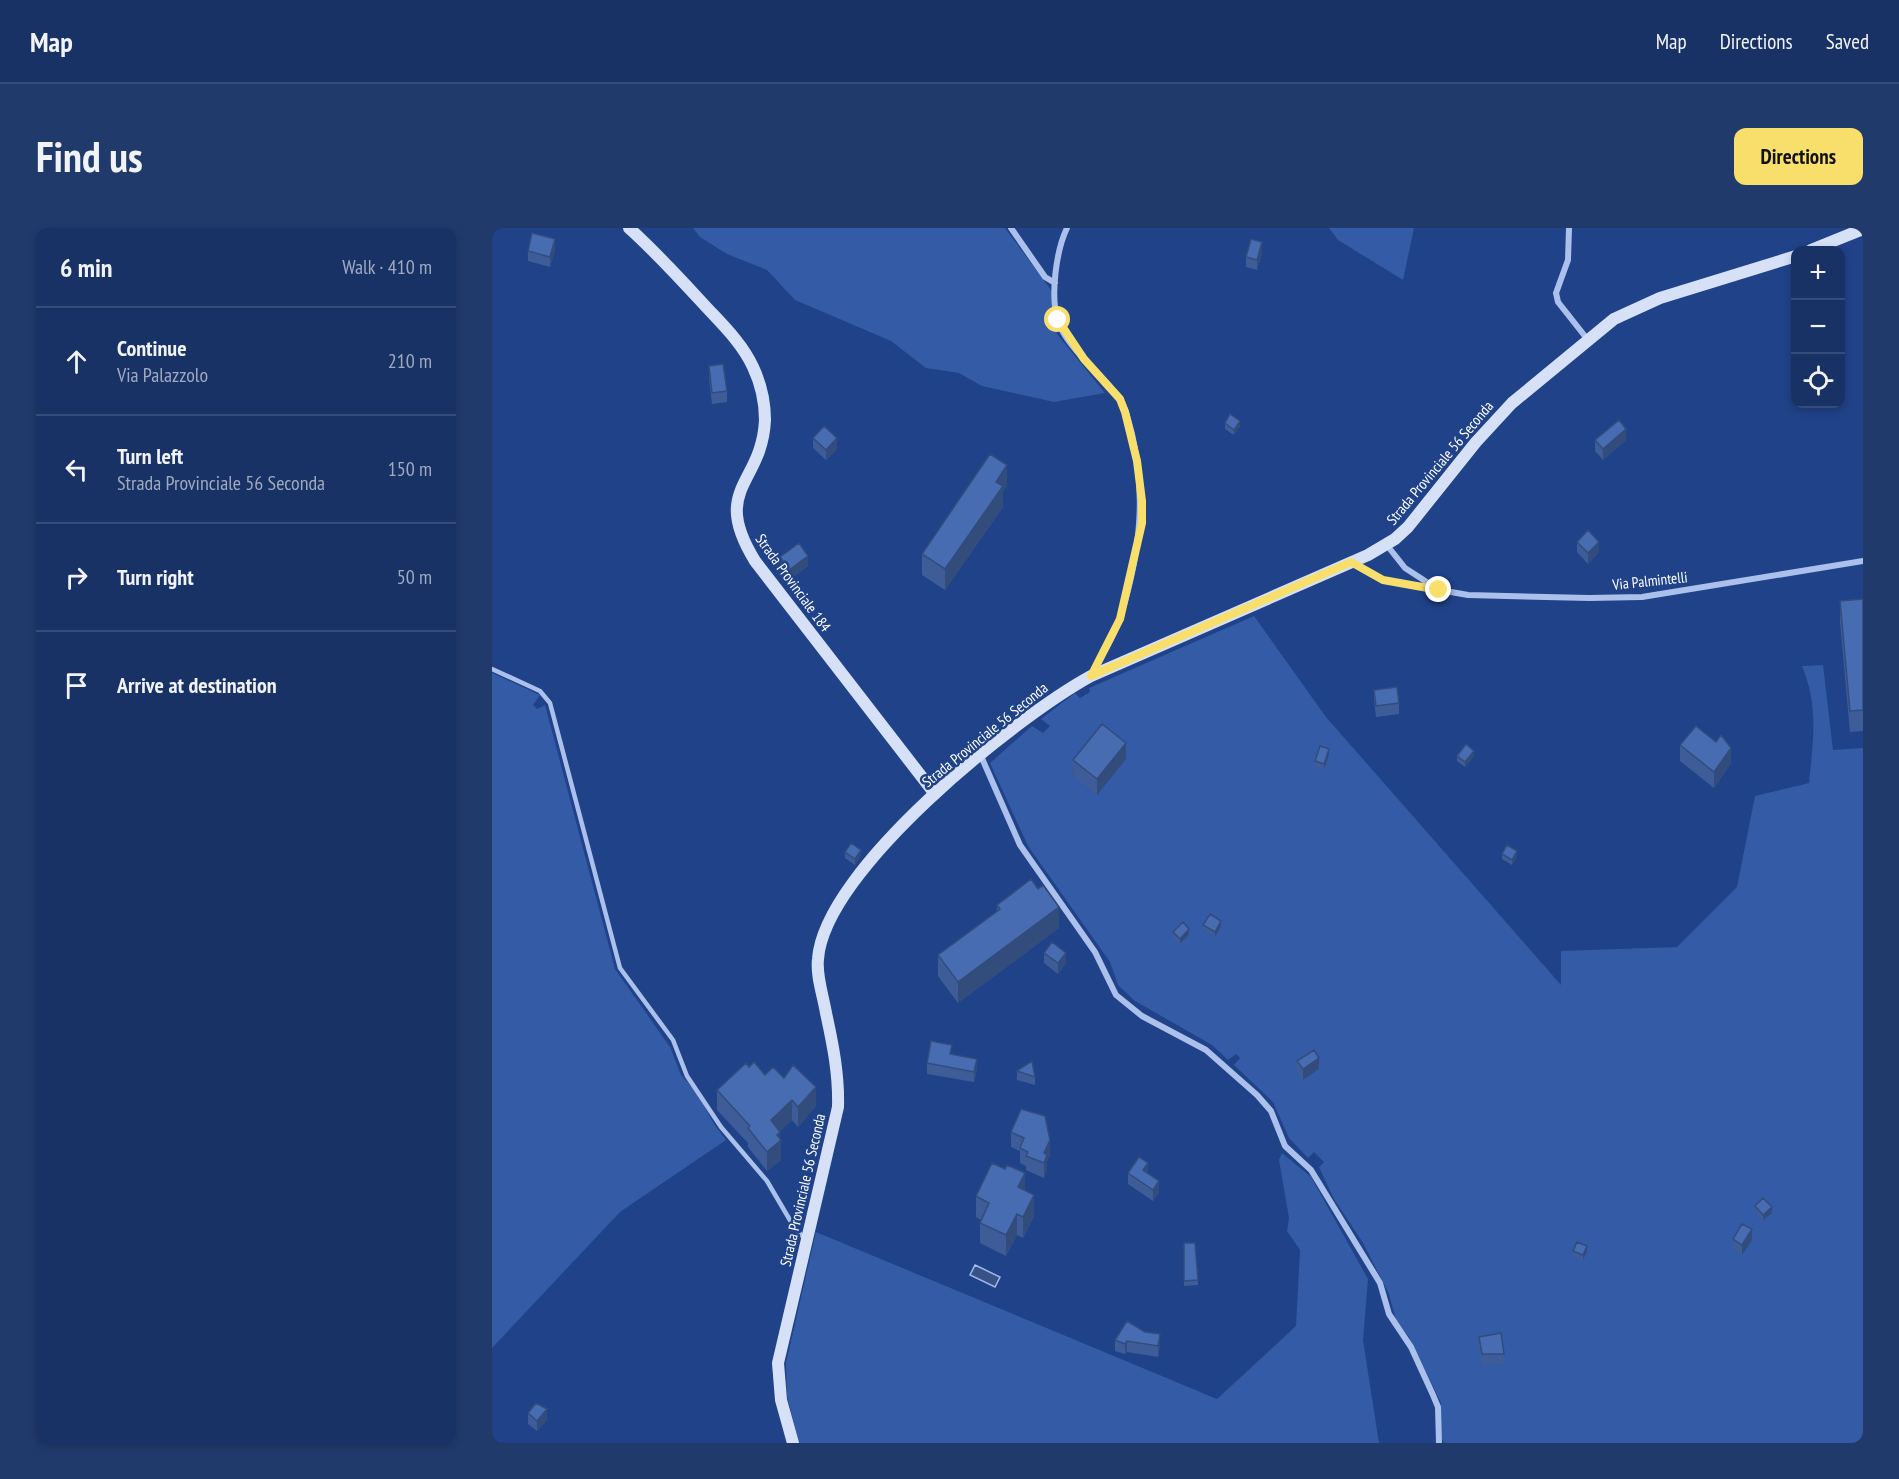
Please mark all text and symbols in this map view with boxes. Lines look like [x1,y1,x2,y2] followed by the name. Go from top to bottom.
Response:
[30,23,73,60] text: Map
[1656,28,1687,55] text: Map
[1720,28,1793,55] text: Directions
[1826,28,1869,55] text: Saved
[1734,128,1863,185] button: Directions
[36,129,143,184] text: Find us
[1791,246,1845,408] map controls
[1791,246,1845,300] button: +
[60,251,113,284] text: 6 min
[342,254,432,280] text: Walk · 410 m
[1791,300,1845,354] button: −
[1044,306,1070,332] route start
[117,334,187,362] text: Continue
[60,345,93,378] icon: ahead
[388,348,432,374] text: 210 m
[1791,354,1845,408] button: locate
[117,362,208,388] text: Via Palazzolo
[1382,397,1497,529] street label: Strada Provinciale 56 Seconda
[117,442,183,470] text: Turn left
[60,453,93,486] icon: left
[388,456,432,482] text: 150 m
[117,470,325,496] text: Strada Provinciale 56 Seconda
[751,530,835,636] street label: Strada Provinciale 184
[60,561,93,594] icon: right
[117,563,194,591] text: Turn right
[397,564,432,590] text: 50 m
[1611,567,1688,594] street label: Via Palmintelli
[1425,576,1451,602] route end
[60,669,93,702] icon: arrive
[117,671,277,699] text: Arrive at destination
[918,678,1051,791] street label: Strada Provinciale 56 Seconda
[776,1112,829,1268] street label: Strada Provinciale 56 Seconda

